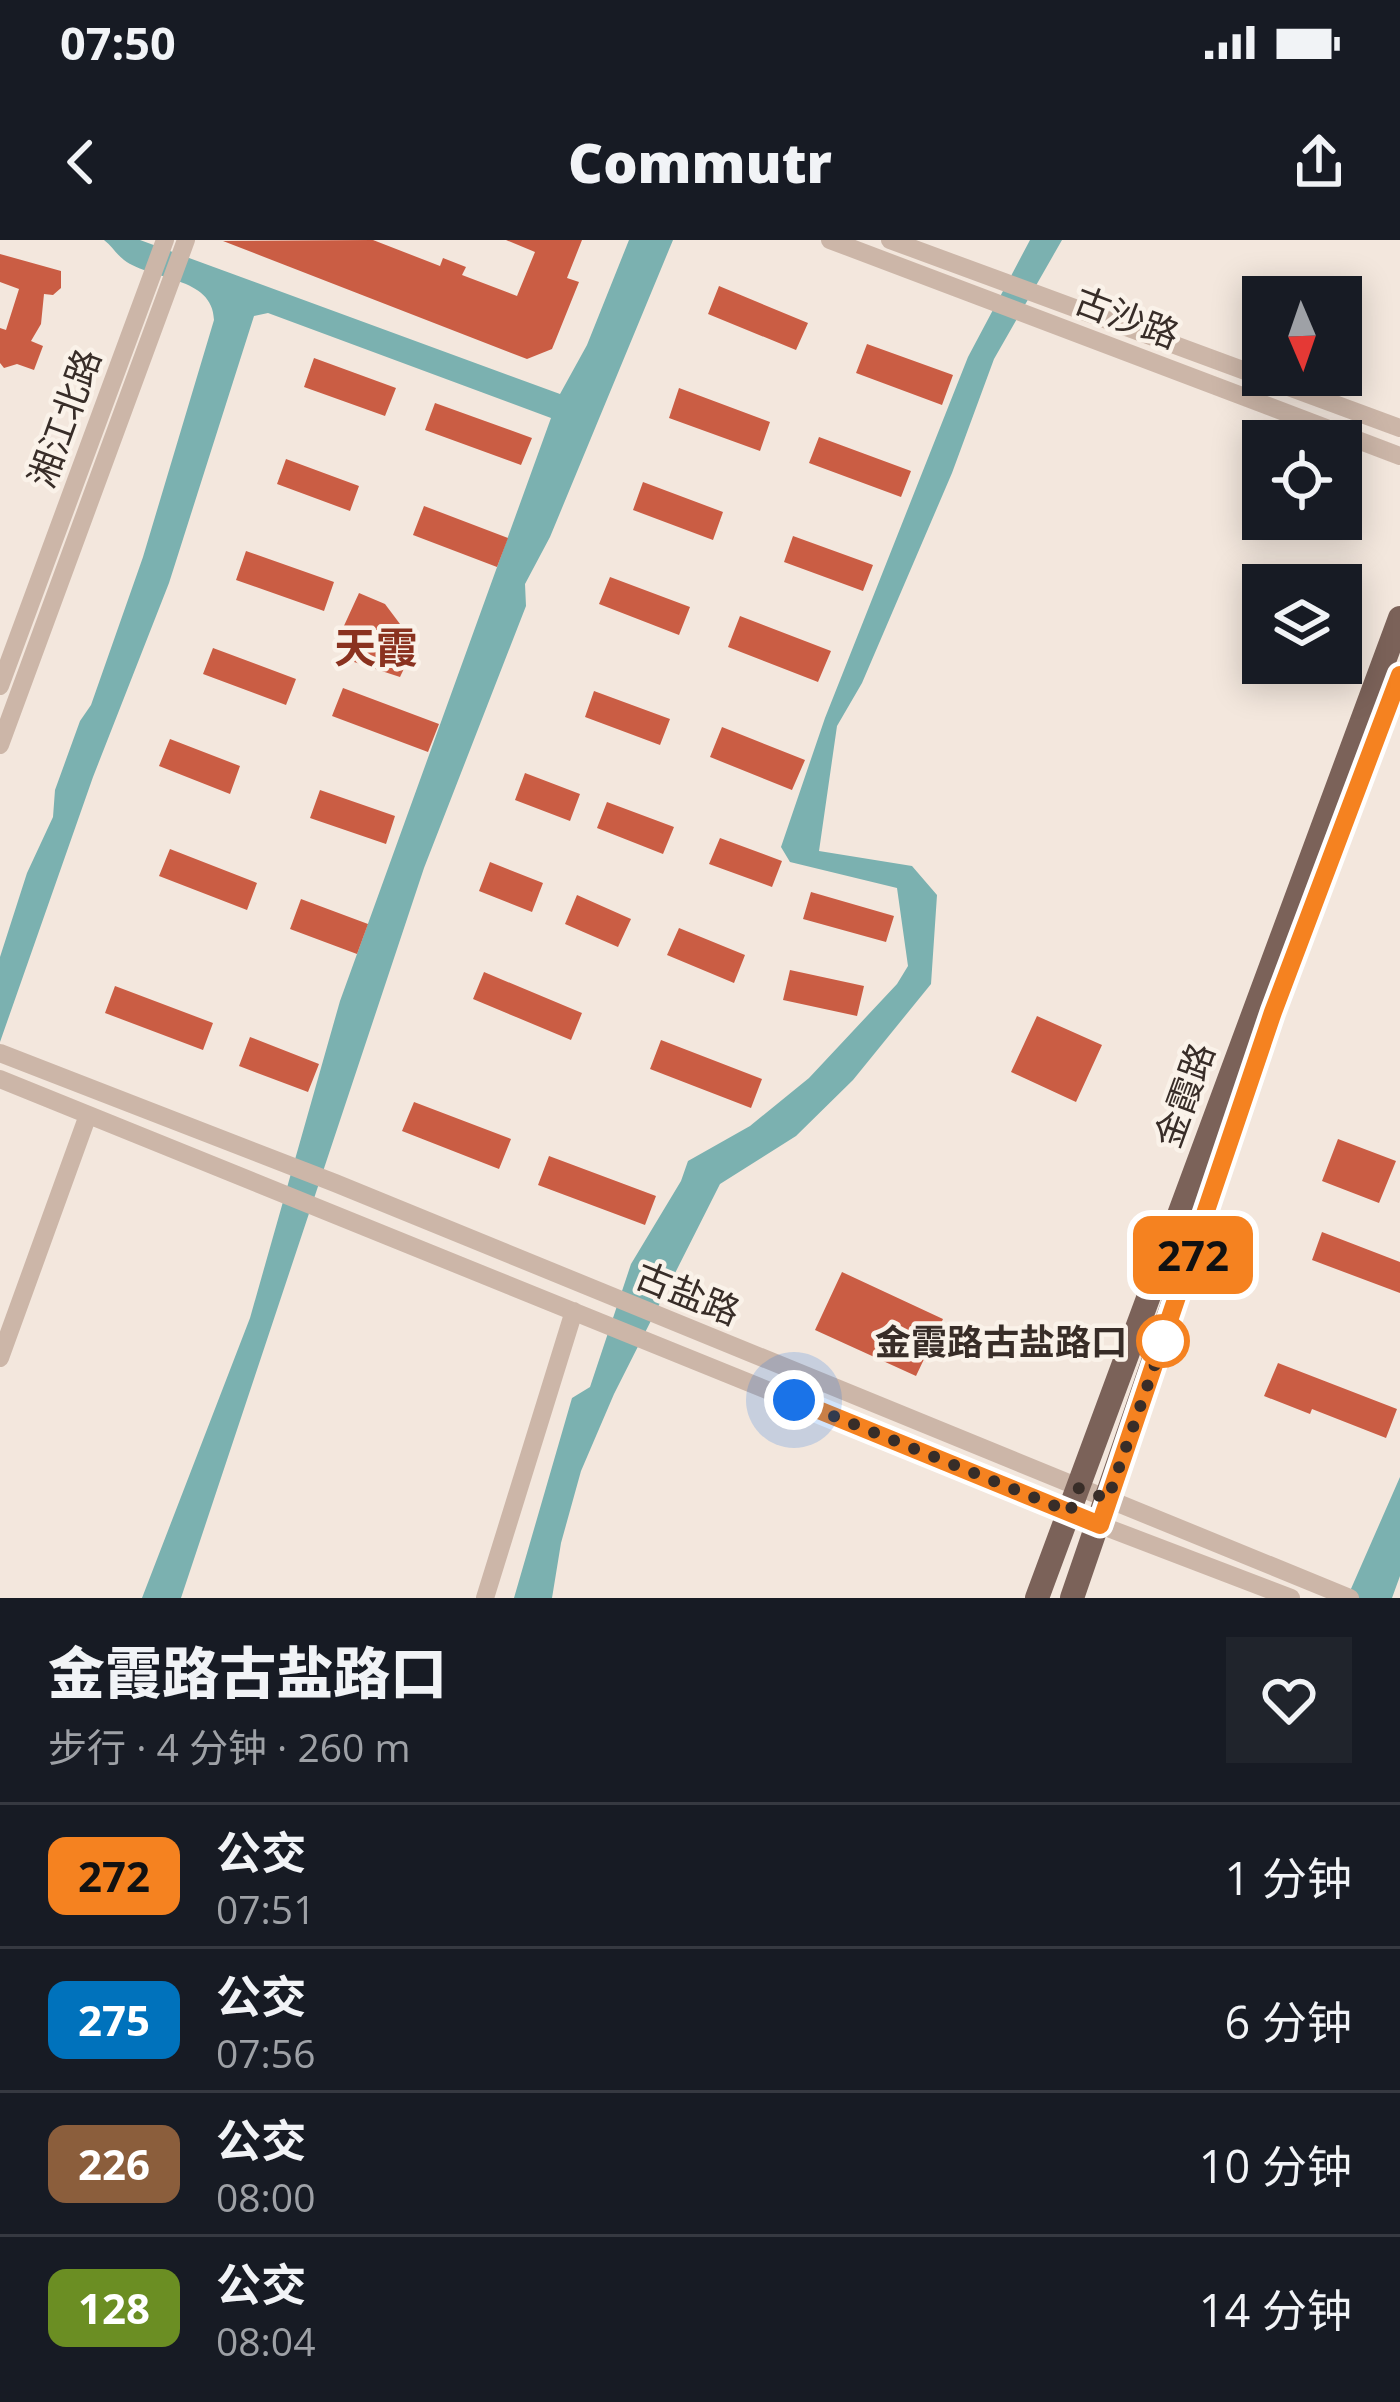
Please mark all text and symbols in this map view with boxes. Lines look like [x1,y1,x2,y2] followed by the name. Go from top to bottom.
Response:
[60,12,176,73] text: 07:50
[568,125,832,199] text: Commutr
[48,129,114,195] icon: back
[1286,129,1352,195] icon: share
[1068,275,1186,359] street label: 古沙路
[1242,276,1362,396] north arrow
[1242,276,1362,684] map controls
[16,342,112,494] street label: 湘江北路
[1242,420,1362,540] button: locate
[1242,564,1362,684] button: layers
[334,618,418,675] district label: 天霞
[1143,1036,1225,1154] street label: 金霞路
[1124,1216,1262,1294] line badge: 272
[1157,1226,1229,1283] text: 272
[629,1250,747,1336] street label: 古盐路
[1138,1316,1188,1366] marker: 金霞路古盐路口
[875,1317,1127,1366] place label: 金霞路古盐路口
[764,1370,824,1430] your location
[48,1633,447,1711] text: 金霞路古盐路口
[1226,1637,1352,1763] button: heart
[48,1720,411,1773] text: 步行 · 4 分钟 · 260 m
[216,1821,306,1882] text: 公交
[78,1847,150,1904] text: 272
[1225,1847,1352,1908] text: 1 分钟
[216,1882,315,1935] text: 07:51
[216,1965,306,2026] text: 公交
[78,1991,150,2048] text: 275
[1225,1991,1352,2052] text: 6 分钟
[216,2026,315,2079] text: 07:56
[216,2109,306,2170] text: 公交
[78,2135,150,2192] text: 226
[1199,2135,1352,2196] text: 10 分钟
[216,2170,315,2223] text: 08:00
[216,2253,306,2314] text: 公交
[78,2279,150,2336] text: 128
[1199,2279,1352,2340] text: 14 分钟
[216,2314,315,2367] text: 08:04

